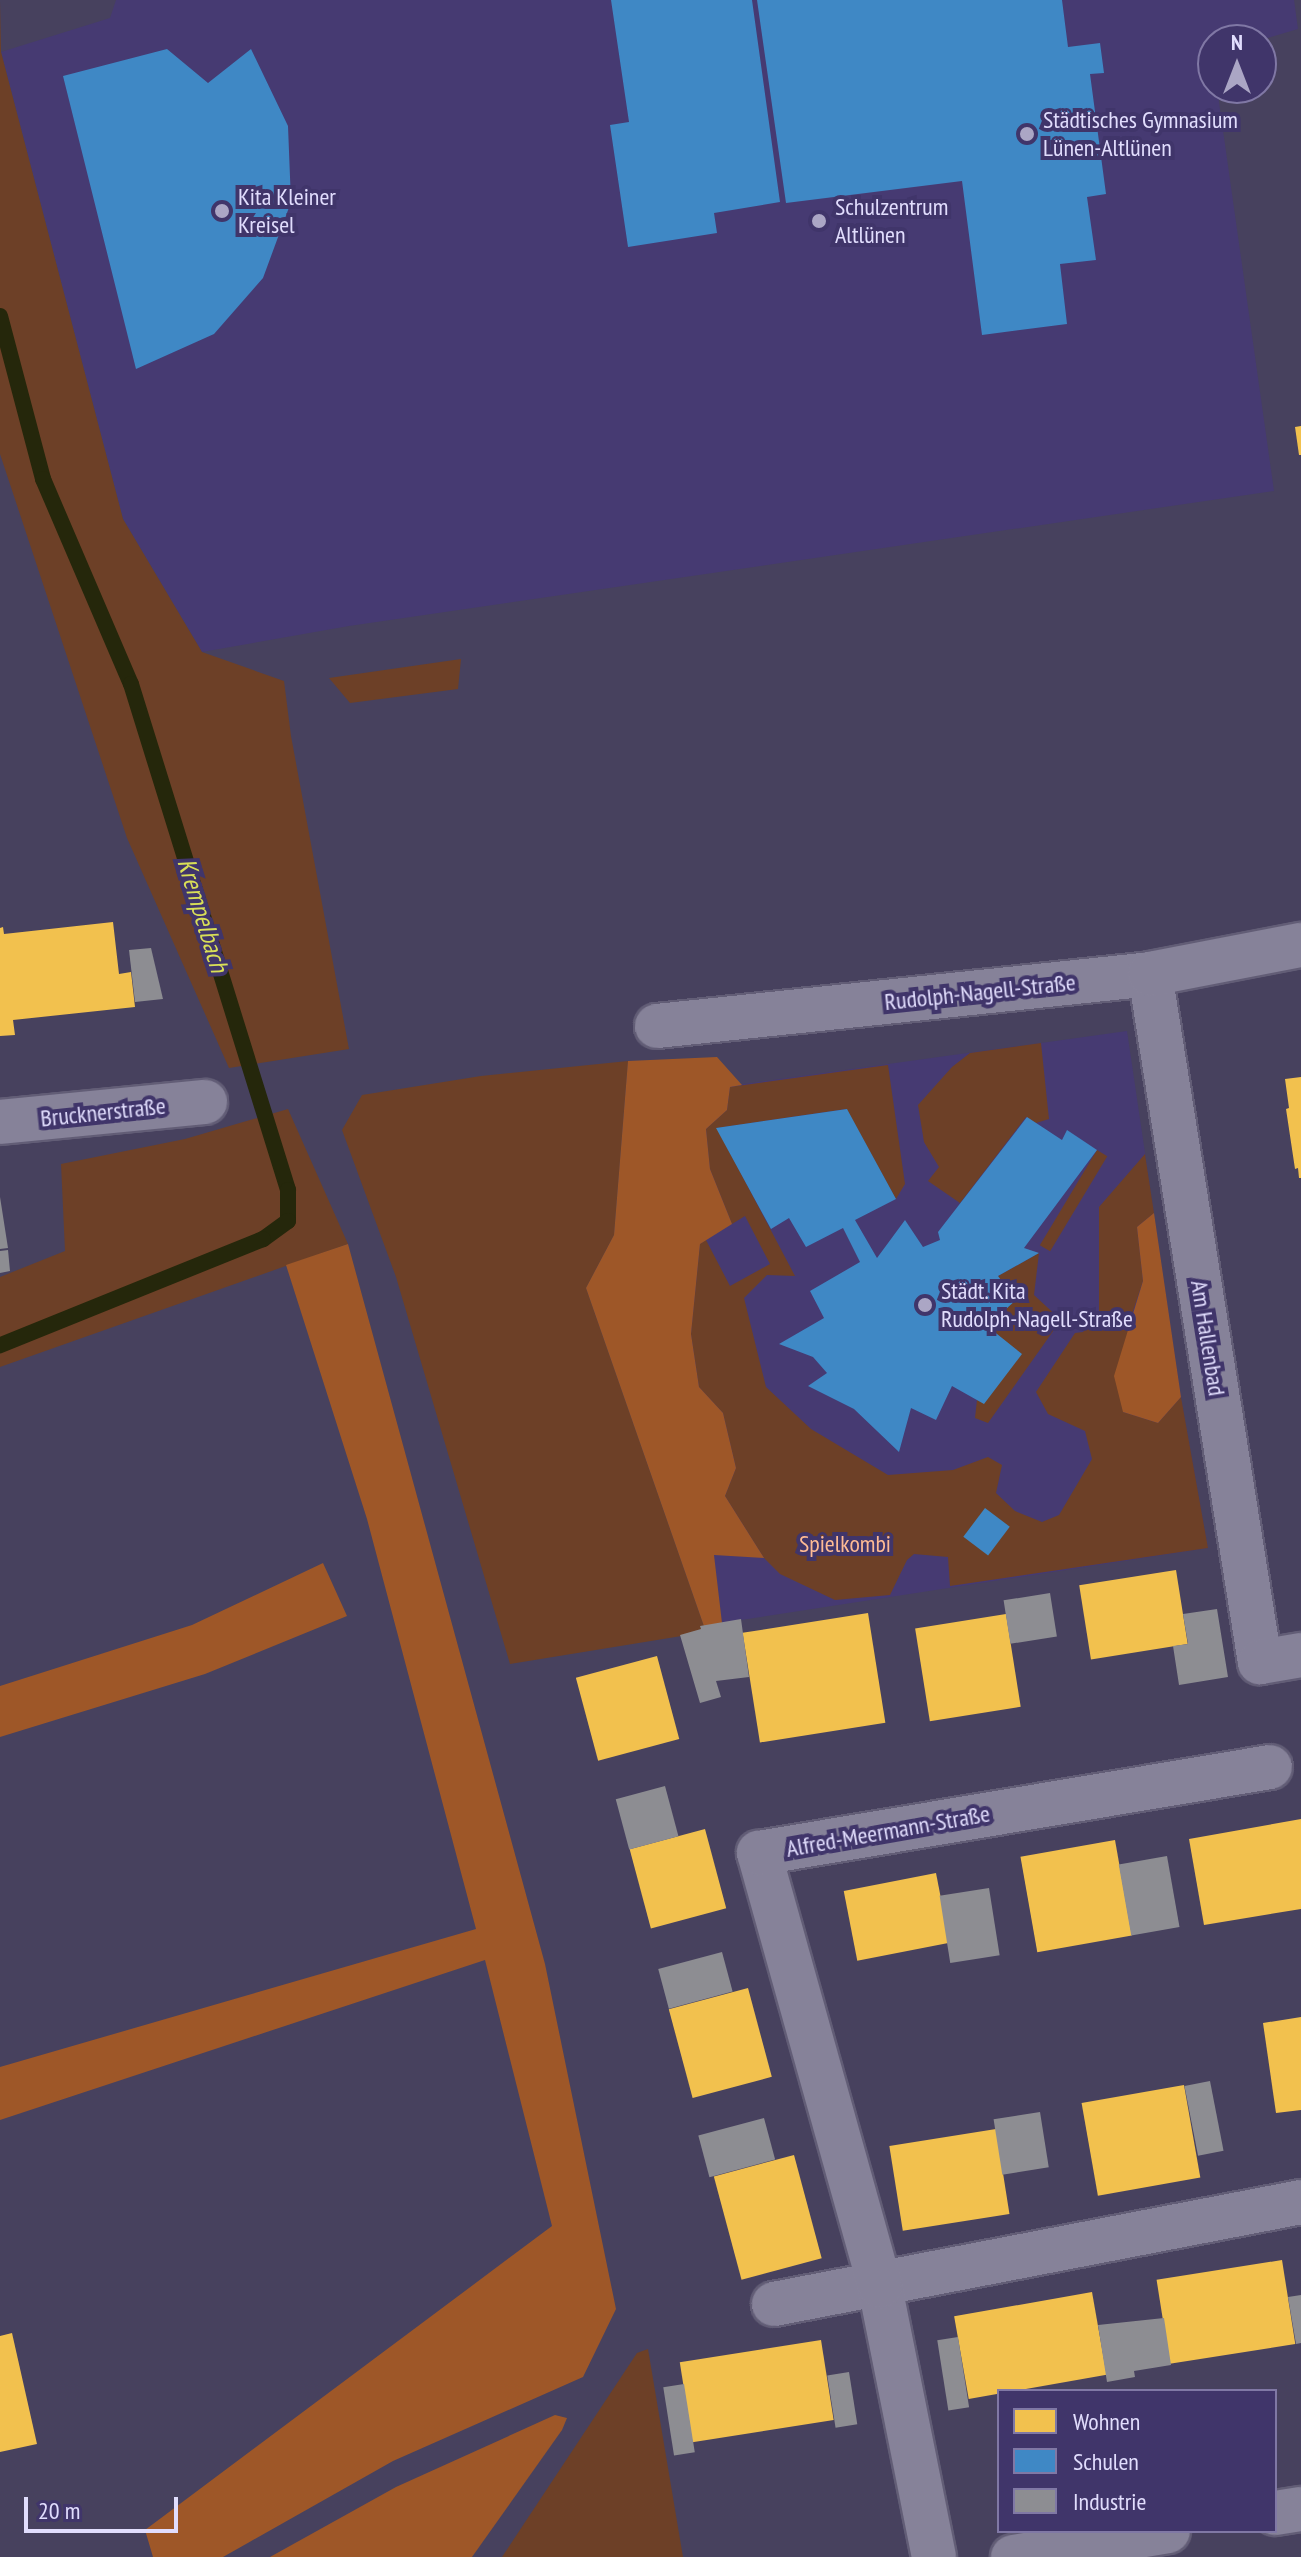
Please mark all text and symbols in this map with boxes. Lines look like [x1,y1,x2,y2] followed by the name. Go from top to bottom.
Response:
[1197,24,1277,104] north arrow
[1231,28,1243,56] text: N
[1043,106,1238,162] place label: Städtisches Gymnasium Lünen-Altlünen
[1018,125,1036,143] marker: Städtisches Gymnasium Lünen-Altlünen
[238,183,336,239] place label: Kita Kleiner Kreisel
[835,193,948,249] place label: Schulzentrum Altlünen
[213,202,231,220] marker: Kita Kleiner Kreisel
[810,212,828,230] marker: Schulzentrum Altlünen
[171,854,235,976] water label: Krempelbach
[883,968,1077,1016] street label: Rudolph-Nagell-Straße
[39,1091,167,1133] street label: Brucknerstraße
[941,1277,1133,1333] place label: Städt. Kita Rudolph-Nagell-Straße
[1185,1278,1231,1398] street label: Am Hallenbad
[916,1296,934,1314] marker: Städt. Kita Rudolph-Nagell-Straße
[799,1530,891,1558] park label: Spielkombi
[784,1799,992,1863] street label: Alfred-Meermann-Straße
[997,2389,1277,2533] legend
[1073,2406,1140,2437] text: Wohnen
[1073,2446,1139,2477] text: Schulen
[28,2481,182,2531] scale bar
[1073,2486,1146,2517] text: Industrie
[38,2495,80,2526] text: 20 m

